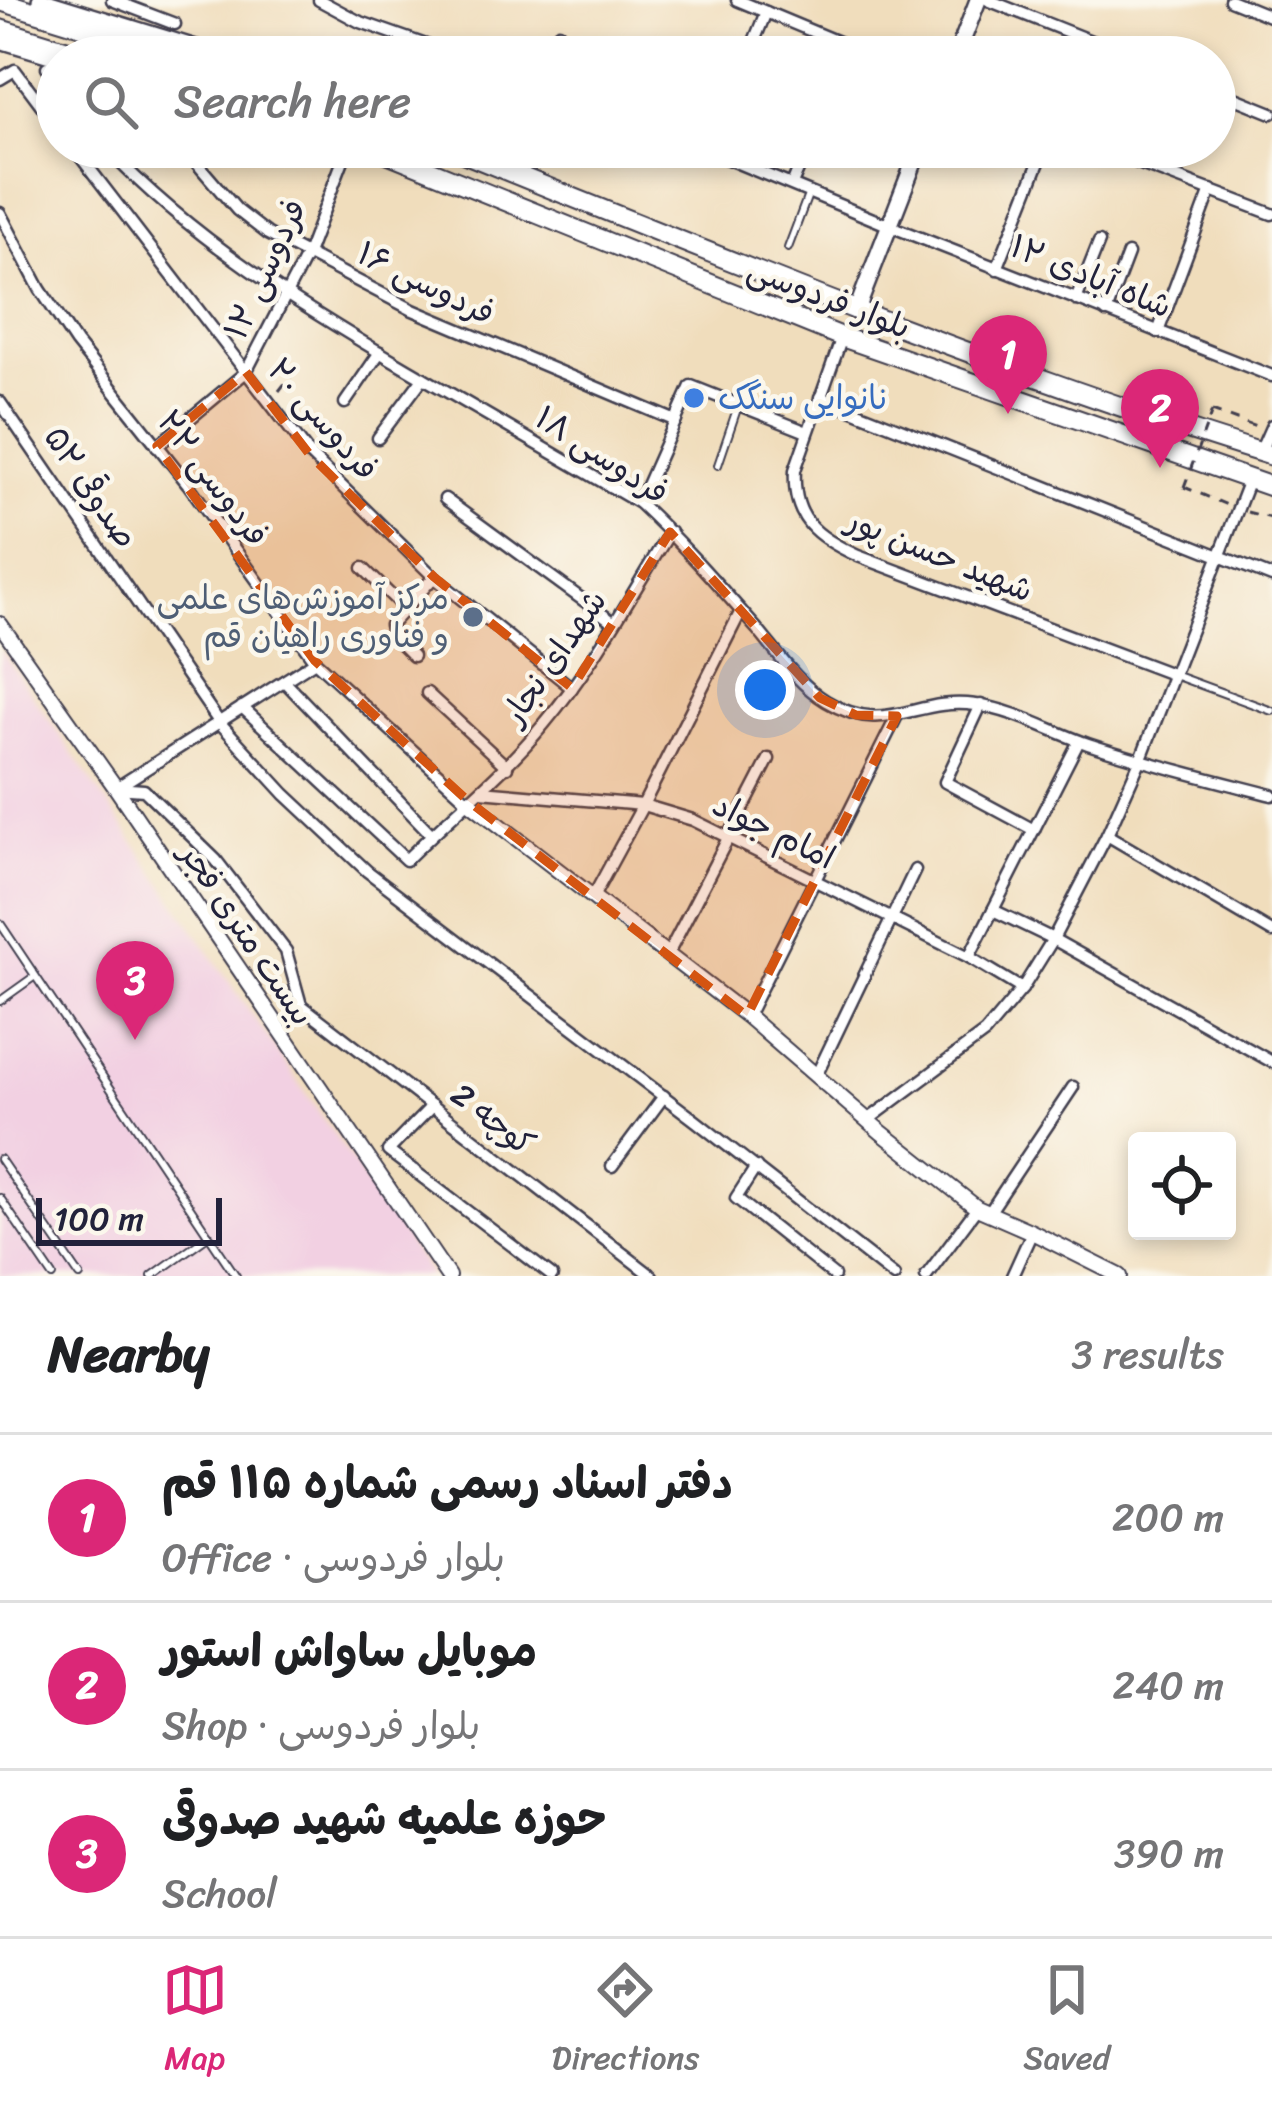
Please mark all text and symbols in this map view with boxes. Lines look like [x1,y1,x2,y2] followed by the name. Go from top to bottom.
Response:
[36,36,1236,168] search box
[174,62,411,142] text: Search here
[78,69,144,135] icon: search
[207,189,323,349] street label: فردوسی ۱۲
[1001,217,1181,335] street label: شاه آبادی ۱۲
[347,225,505,341] street label: فردوسی ۱۶
[739,240,919,356] street label: بلوار فردوسی
[969,315,1047,414] pin: 1
[252,344,394,494] street label: فردوسی ۲۰
[718,369,889,427] place label: نانوایی سنگک
[1121,369,1199,468] pin: 2
[681,385,707,411] marker: نانوایی سنگک
[523,390,681,520] street label: فردوسی ۱۸
[142,397,284,559] street label: فردوسی ۲۲
[28,413,154,561] street label: صدوقی ۵۲
[835,490,1042,619] street label: شهید حسن پور
[157,569,449,665] place label: مرکز آموزش‌های علمی و فناوری راهیان قم
[484,577,622,740] street label: شهدای نجار
[460,604,486,630] marker: مرکز آموزش‌های علمی و فناوری راهیان قم
[735,660,795,720] your location
[702,776,846,886] street label: امام جواد
[162,827,330,1038] street label: بیست متری فجر
[96,941,174,1040] pin: 3
[438,1067,548,1171] street label: کوچه 2
[1128,1132,1236,1240] map controls
[1128,1132,1236,1240] button: locate
[54,1190,144,1248] text: 100 m
[36,1192,222,1245] scale bar
[48,1309,209,1399] text: Nearby
[1071,1320,1224,1389] text: 3 results
[162,1443,733,1523] text: دفتر اسناد رسمی شماره ۱۱۵ قم
[79,1483,95,1552] text: 1
[1112,1483,1224,1552] text: 200 m
[162,1523,505,1592] text: Office · بلوار فردوسی
[162,1611,537,1691] text: موبایل ساواش استور
[76,1651,98,1720] text: 2
[1112,1651,1224,1720] text: 240 m
[162,1691,480,1760] text: Shop · بلوار فردوسی
[162,1779,607,1859] text: حوزه علمیه شهید صدوقی
[76,1819,98,1888] text: 3
[1114,1819,1224,1888] text: 390 m
[162,1859,277,1928] text: School
[162,1957,228,2087] tab: Map
[552,1957,699,2087] tab: Directions
[1023,1957,1110,2087] tab: Saved

